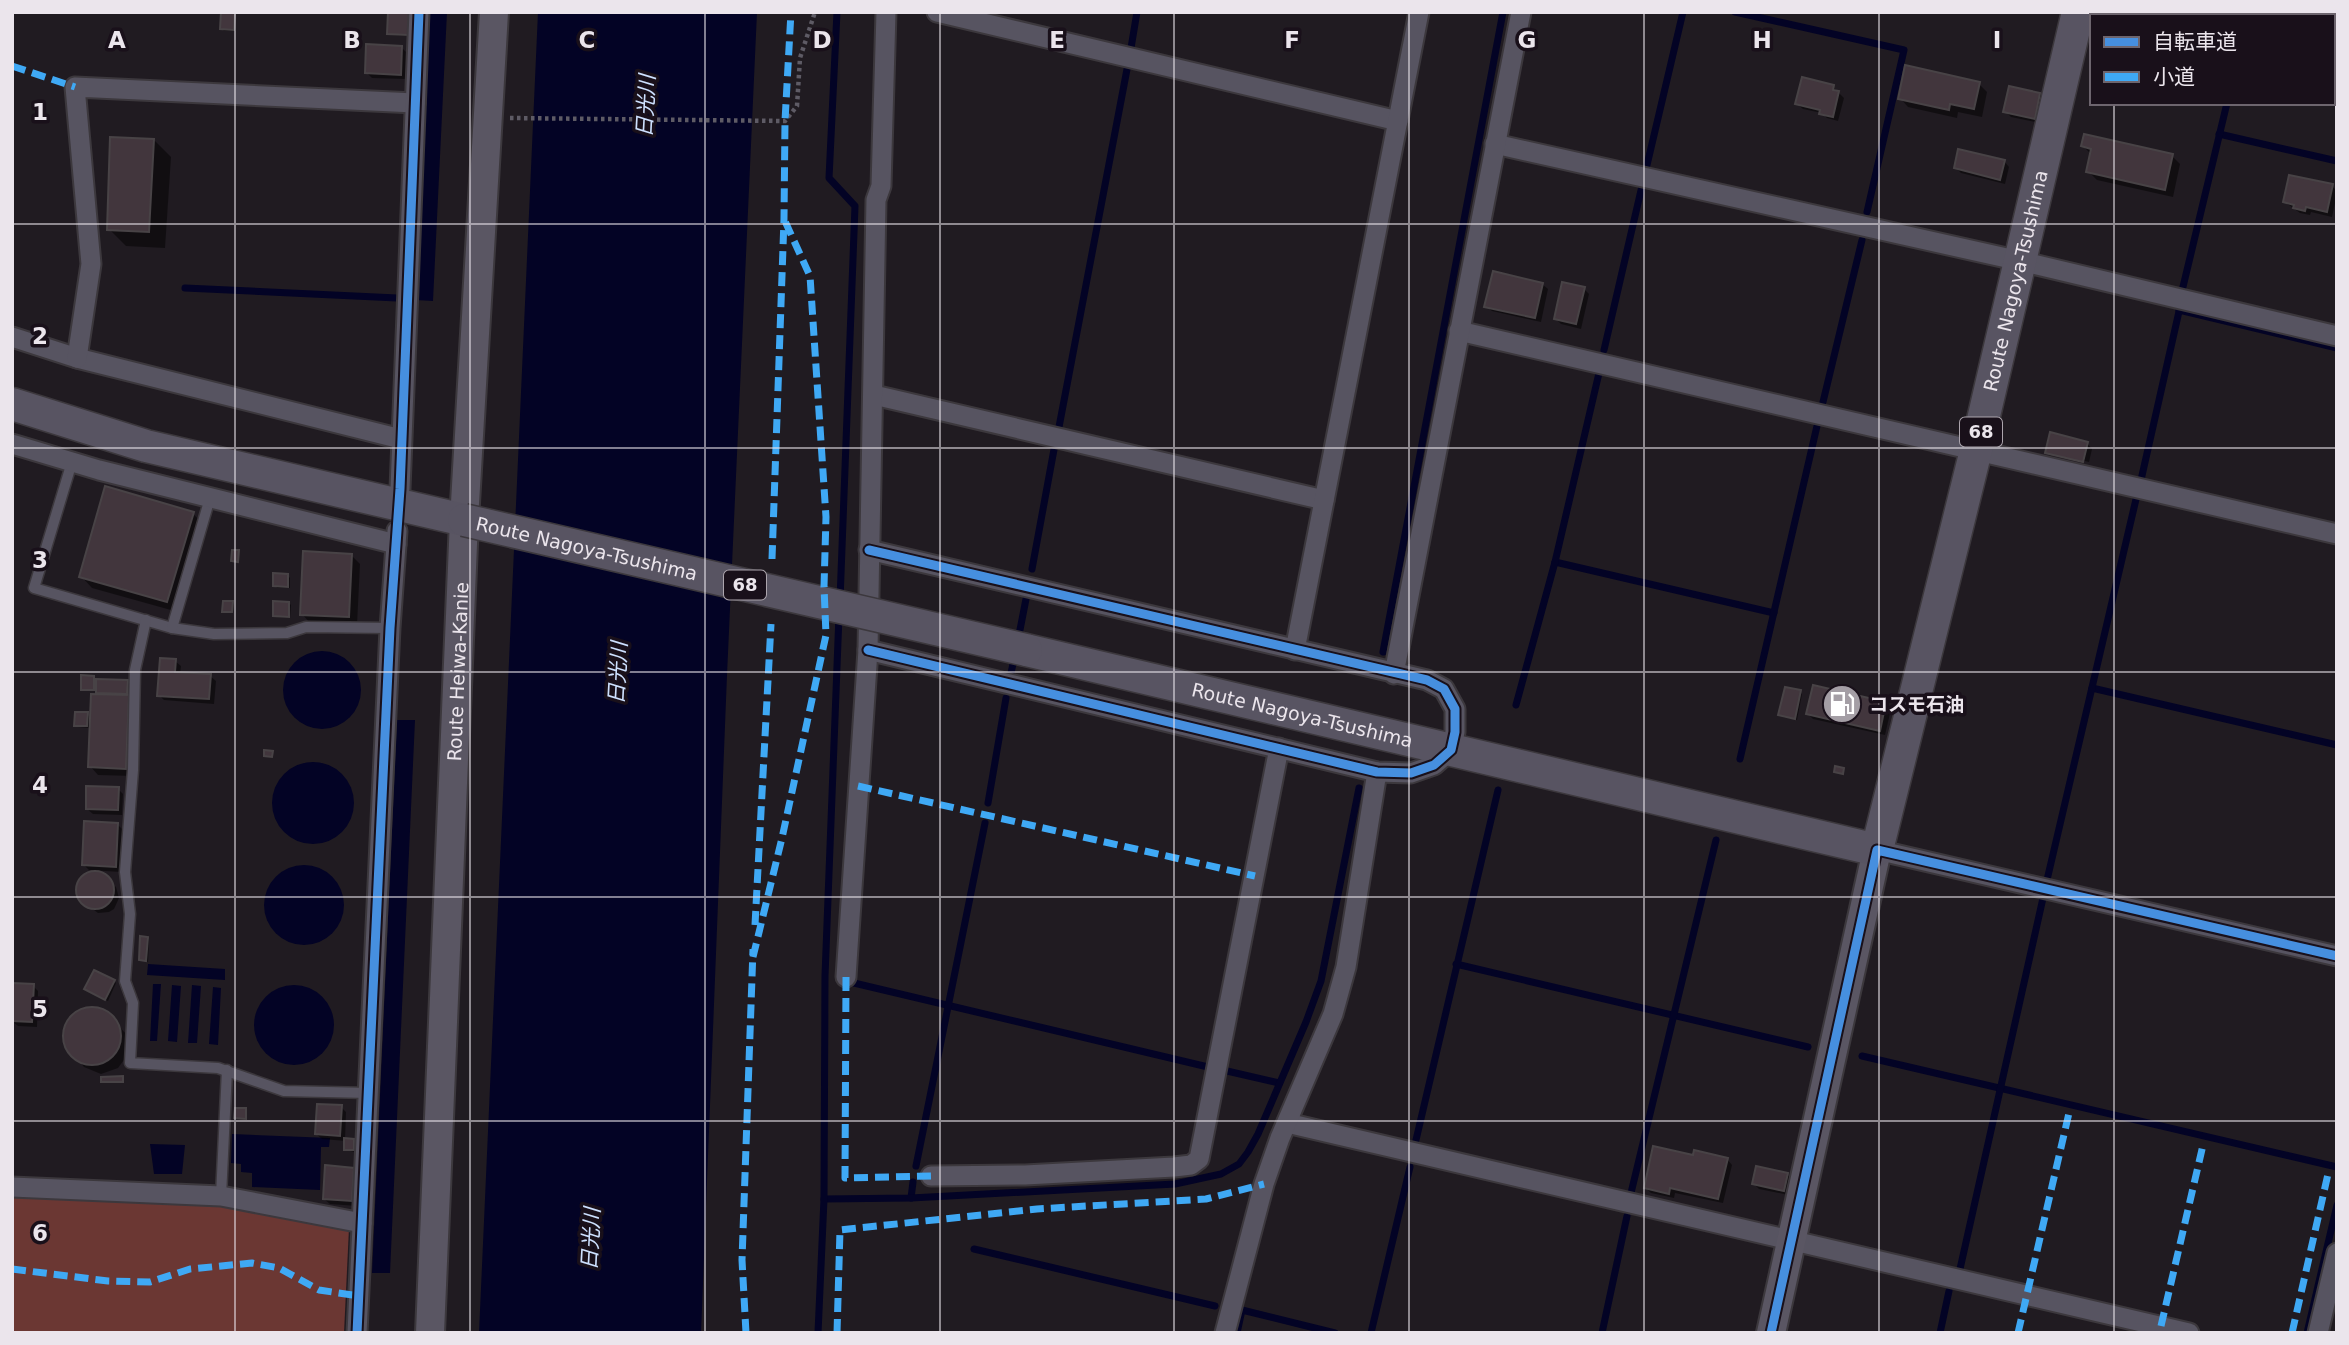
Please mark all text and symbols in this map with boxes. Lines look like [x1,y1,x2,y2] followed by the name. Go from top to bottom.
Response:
[2090,14,2335,105] legend
[108,27,126,53] text: A
[343,27,361,53] text: B
[579,27,595,53] text: C
[812,27,832,53] text: D
[1049,27,1065,53] text: E
[1284,27,1300,53] text: F
[1518,27,1536,53] text: G
[1752,27,1772,53] text: H
[1993,27,2001,53] text: I
[2153,30,2237,54] text: 自転車道
[2153,65,2195,89] text: 小道
[632,72,660,138] water label: 日光川
[32,99,48,125] text: 1
[1979,168,2052,394] street label: Route Nagoya-Tsushima
[32,323,48,349] text: 2
[1960,418,2002,446] road number: 68
[474,512,700,585] street label: Route Nagoya-Tsushima
[32,547,48,573] text: 3
[724,570,766,600] road number: 68
[443,581,472,762] street label: Route Heiwa-Kanie
[604,639,632,705] water label: 日光川
[1190,678,1415,752] street label: Route Nagoya-Tsushima
[1821,683,1863,725] fuel station icon: コスモ石油
[1869,693,1964,715] place label: コスモ石油
[32,772,48,798] text: 4
[32,996,48,1022] text: 5
[577,1205,605,1271] water label: 日光川
[32,1220,48,1246] text: 6

